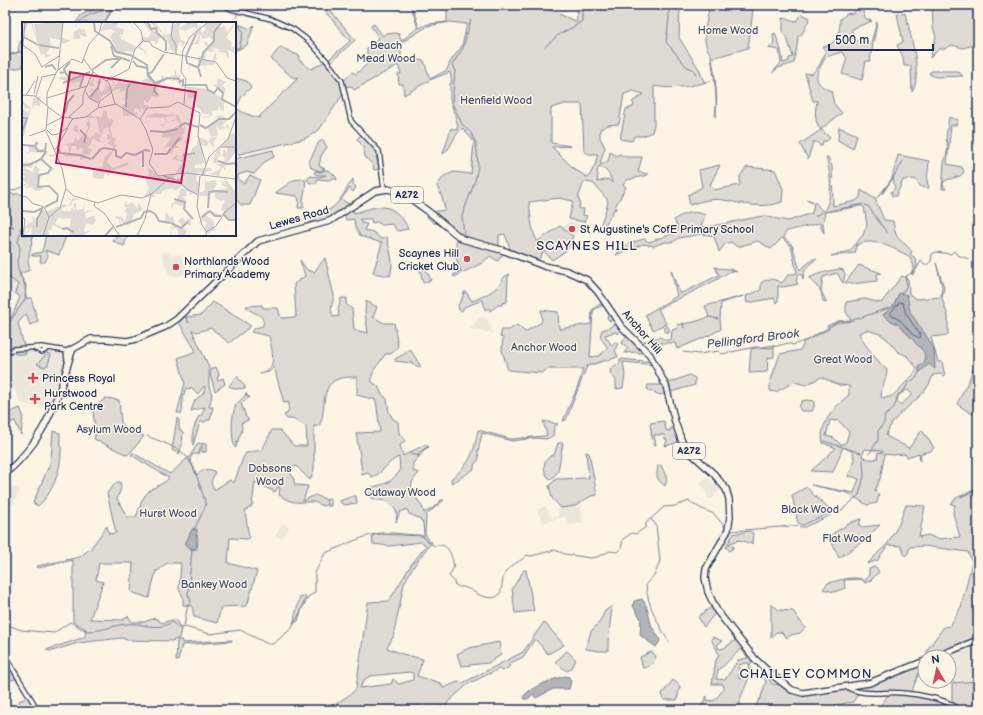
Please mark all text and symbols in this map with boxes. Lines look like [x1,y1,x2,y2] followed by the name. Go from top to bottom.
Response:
[22,22,236,236] inset map
[698,24,758,37] park label: Home Wood
[829,26,933,52] scale bar
[835,33,869,48] text: 500 m
[356,39,416,65] park label: Beach Mead Wood
[460,94,532,107] park label: Henfield Wood
[391,187,423,203] road number: A272
[268,203,330,233] street label: Lewes Road
[580,223,754,236] place label: St Augustine's CofE Primary School
[567,224,577,234] marker: St Augustine's CofE Primary School
[536,238,638,254] district label: SCAYNES HILL
[398,247,459,273] place label: Scaynes Hill Cricket Club
[462,254,472,264] marker: Scaynes Hill Cricket Club
[184,255,270,281] place label: Northlands Wood Primary Academy
[171,262,181,272] marker: Northlands Wood Primary Academy
[620,308,664,356] street label: Anchor Hill
[706,326,801,352] water label: Pellingford Brook
[511,341,577,354] park label: Anchor Wood
[814,353,872,366] park label: Great Wood
[27,372,39,384] marker: Princess Royal
[42,372,115,385] place label: Princess Royal
[44,387,104,413] place label: Hurstwood Park Centre
[29,393,41,405] marker: Hurstwood Park Centre
[76,423,142,436] park label: Asylum Wood
[673,443,705,459] road number: A272
[248,462,292,488] park label: Dobsons Wood
[364,486,436,499] park label: Cutaway Wood
[781,503,839,516] park label: Black Wood
[139,507,197,520] park label: Hurst Wood
[822,532,872,545] park label: Flat Wood
[181,578,247,591] park label: Bankey Wood
[917,649,957,689] north arrow
[930,653,941,667] text: N
[739,666,873,682] district label: CHAILEY COMMON

